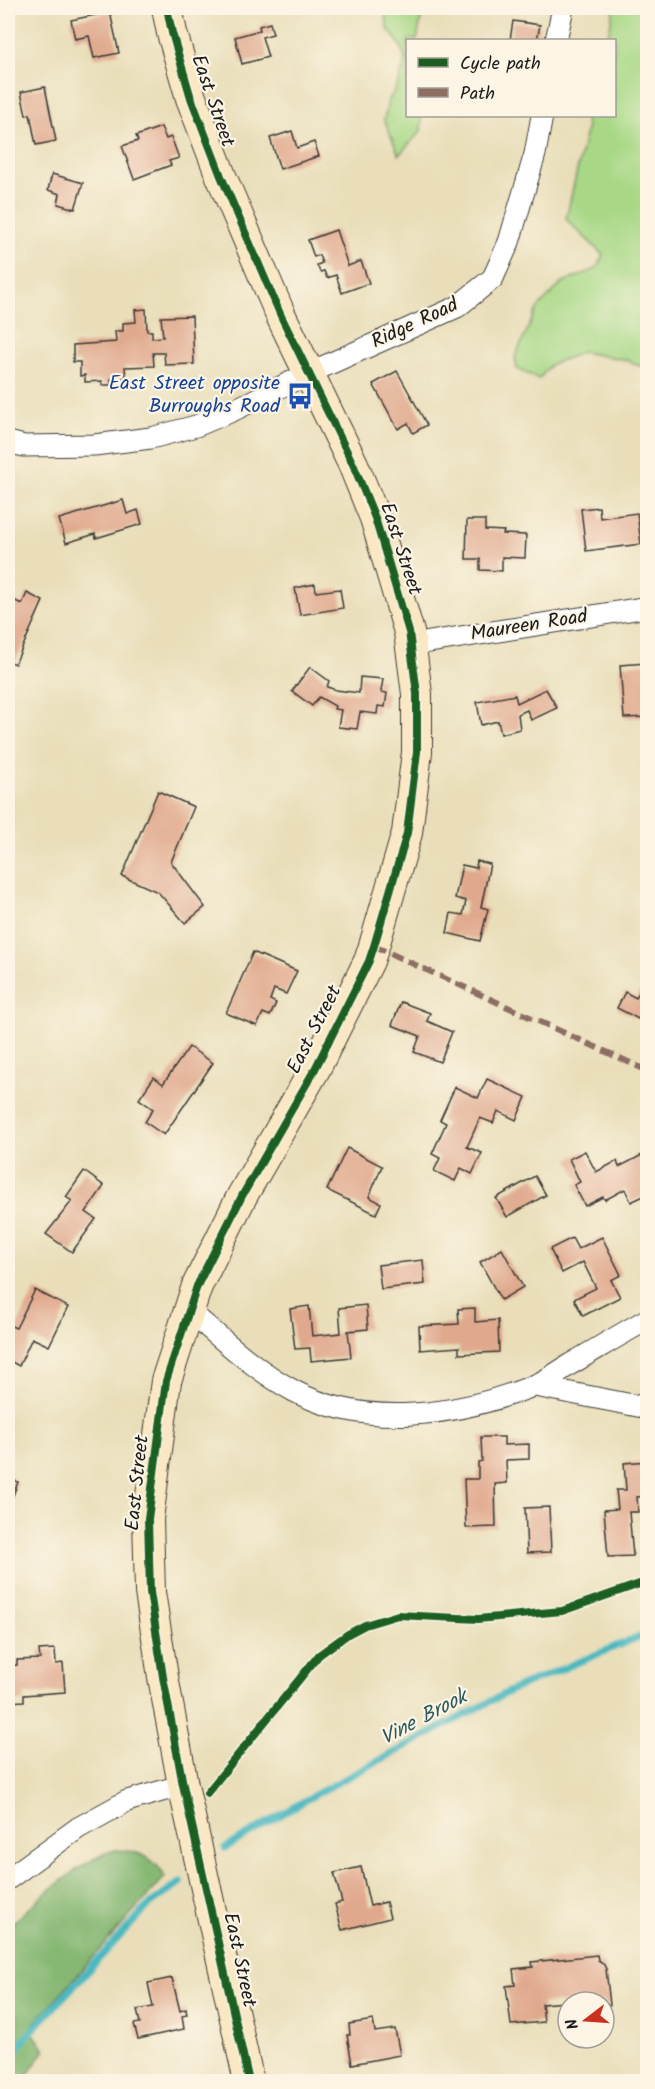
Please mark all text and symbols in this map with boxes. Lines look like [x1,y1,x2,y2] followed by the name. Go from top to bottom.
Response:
[406,39,616,117] legend
[181,50,243,152] street label: East Street
[460,50,541,79] text: Cycle path
[460,80,495,109] text: Path
[366,289,465,358] street label: Ridge Road
[109,368,281,423] place label: East Street opposite Burroughs Road
[285,381,315,411] bus stop icon: East Street opposite Burroughs Road
[370,498,430,600] street label: East Street
[468,601,591,651] street label: Maureen Road
[279,980,351,1080] street label: East Street
[117,1433,159,1532] street label: East Street
[375,1680,476,1755] water label: Vine Brook
[213,1910,265,2011] street label: East Street
[556,1990,616,2050] north arrow
[560,2015,587,2032] text: N

